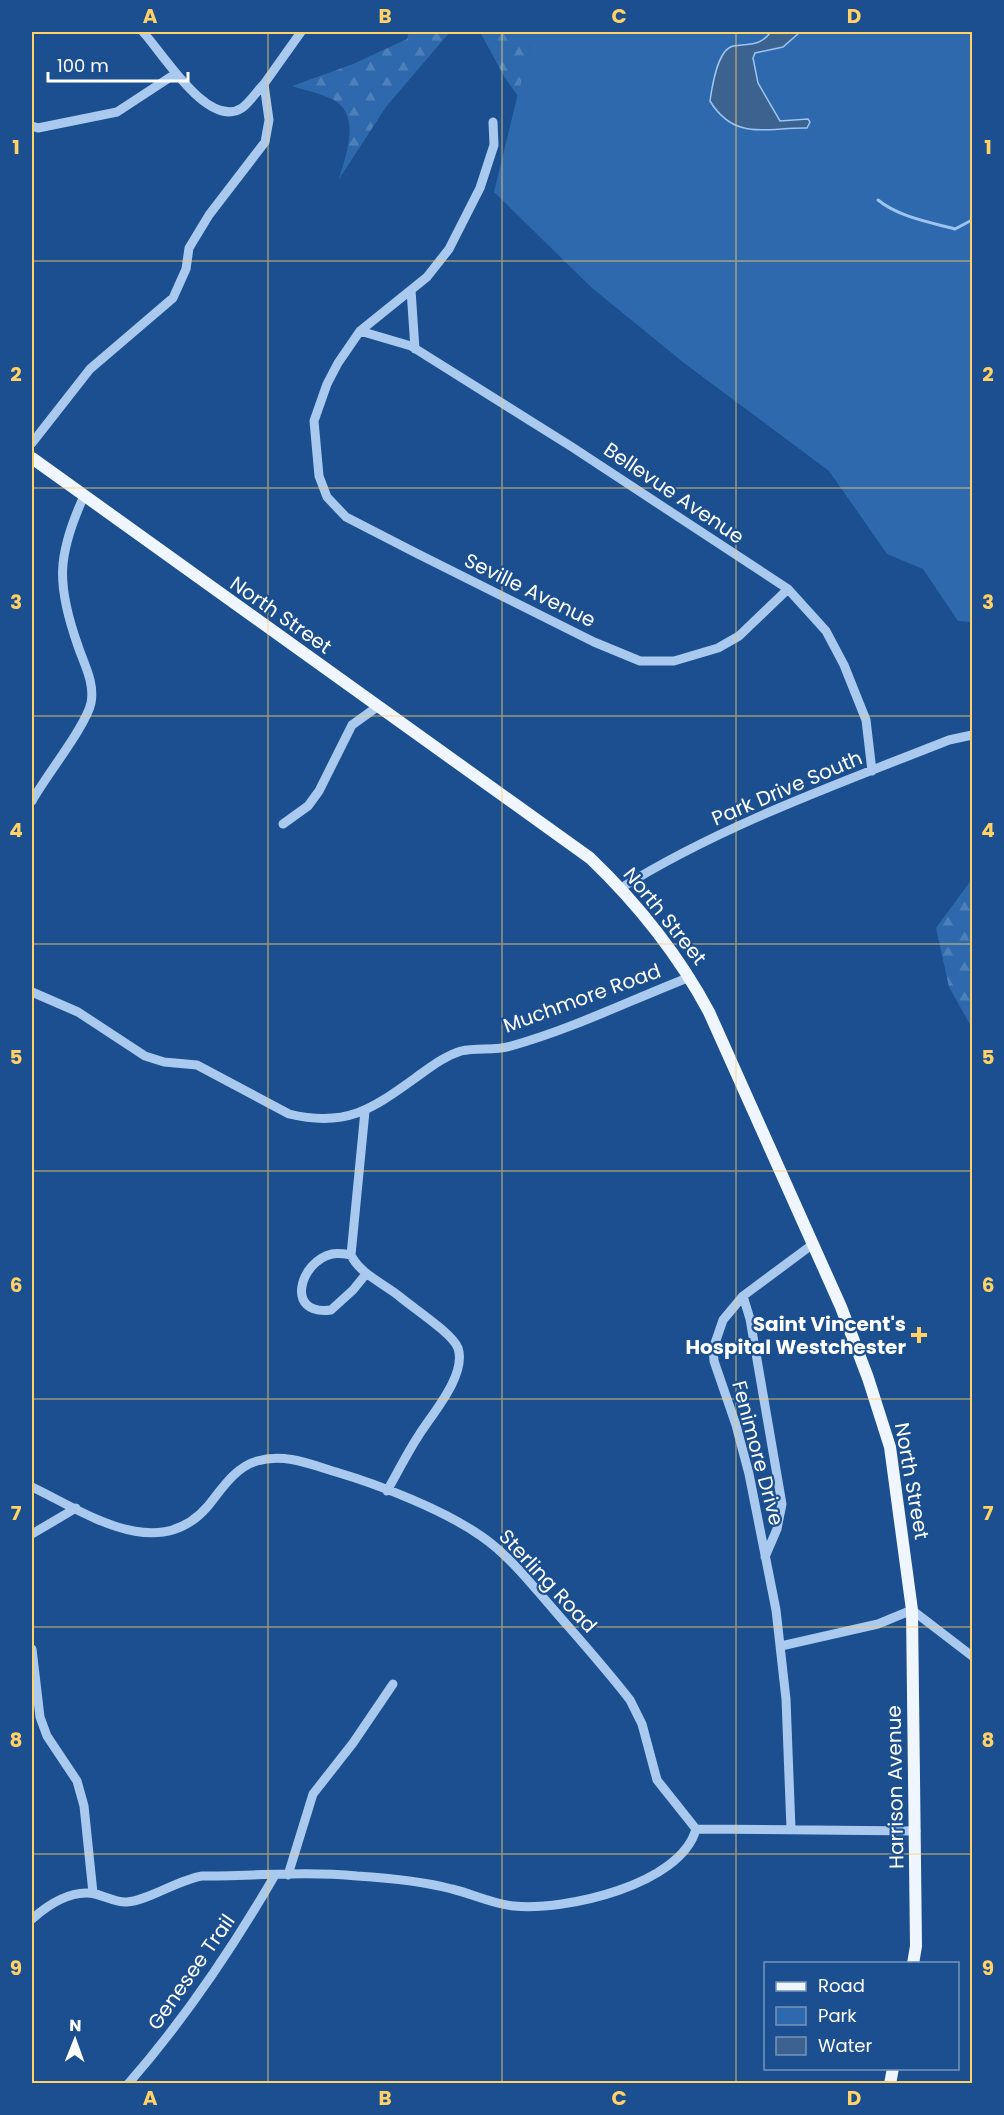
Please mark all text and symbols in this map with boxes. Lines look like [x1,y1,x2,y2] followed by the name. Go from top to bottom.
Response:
[143,2,158,30] text: A
[378,2,392,30] text: B
[611,2,627,30] text: C
[847,2,861,30] text: D
[48,45,188,83] scale bar
[57,53,109,78] text: 100 m
[12,133,20,161] text: 1
[984,133,992,161] text: 1
[10,360,22,388] text: 2
[982,360,994,388] text: 2
[598,436,750,550] street label: Bellevue Avenue
[460,546,600,634] street label: Seville Avenue
[225,570,337,660] street label: North Street
[10,588,22,616] text: 3
[982,588,994,616] text: 3
[707,744,867,832] street label: Park Drive South
[9,816,23,844] text: 4
[981,816,995,844] text: 4
[617,861,713,971] street label: North Street
[499,957,665,1039] street label: Muchmore Road
[10,1043,23,1071] text: 5
[982,1043,995,1071] text: 5
[10,1271,22,1299] text: 6
[982,1271,994,1299] text: 6
[685,1310,906,1361] place label: Saint Vincent's Hospital Westchester
[910,1326,928,1344] marker: Saint Vincent's Hospital Westchester
[725,1377,791,1529] street label: Fenimore Drive
[888,1420,936,1542] street label: North Street
[11,1499,22,1527] text: 7
[983,1499,994,1527] text: 7
[493,1523,603,1639] street label: Sterling Road
[880,1705,910,1869] street label: Harrison Avenue
[10,1726,22,1754] text: 8
[982,1726,994,1754] text: 8
[141,1909,241,2035] street label: Genesee Trail
[10,1954,22,1982] text: 9
[982,1954,994,1982] text: 9
[764,1962,959,2070] legend
[818,1973,865,1998] text: Road
[818,2003,857,2028] text: Park
[45,2010,105,2070] north arrow
[69,2014,81,2037] text: N
[818,2033,872,2058] text: Water
[143,2084,158,2112] text: A
[378,2084,392,2112] text: B
[611,2084,627,2112] text: C
[847,2084,861,2112] text: D

